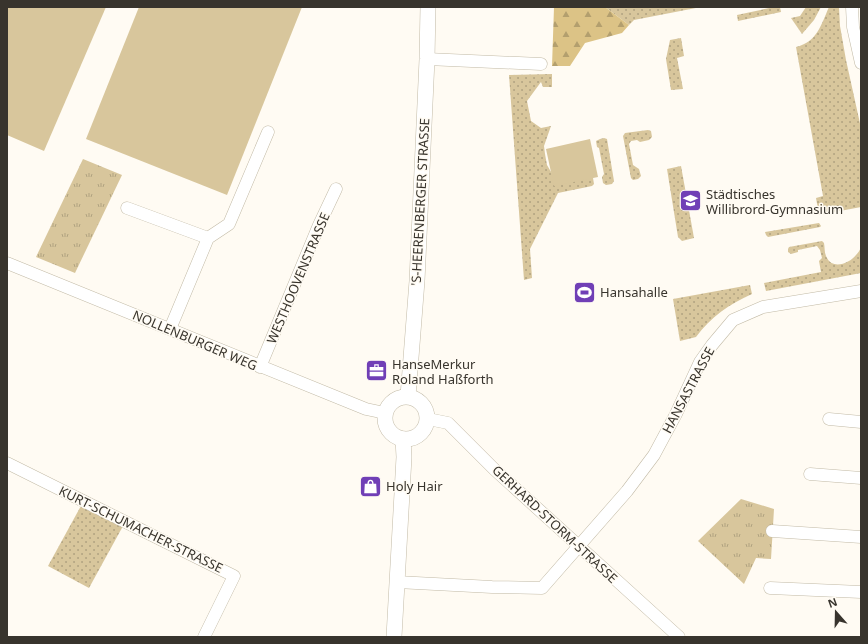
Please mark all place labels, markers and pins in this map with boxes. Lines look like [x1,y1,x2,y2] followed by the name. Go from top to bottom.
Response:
[706,185,843,218] place label: Städtisches Willibrord-Gymnasium
[677,188,703,214] school or university icon: Städtisches Willibrord-Gymnasium
[571,279,597,305] sports icon: Hansahalle
[600,283,668,301] place label: Hansahalle
[392,355,494,388] place label: HanseMerkur Roland Haßforth
[363,358,389,384] office icon: HanseMerkur Roland Haßforth
[357,473,383,499] shop icon: Holy Hair
[386,477,443,495] place label: Holy Hair

